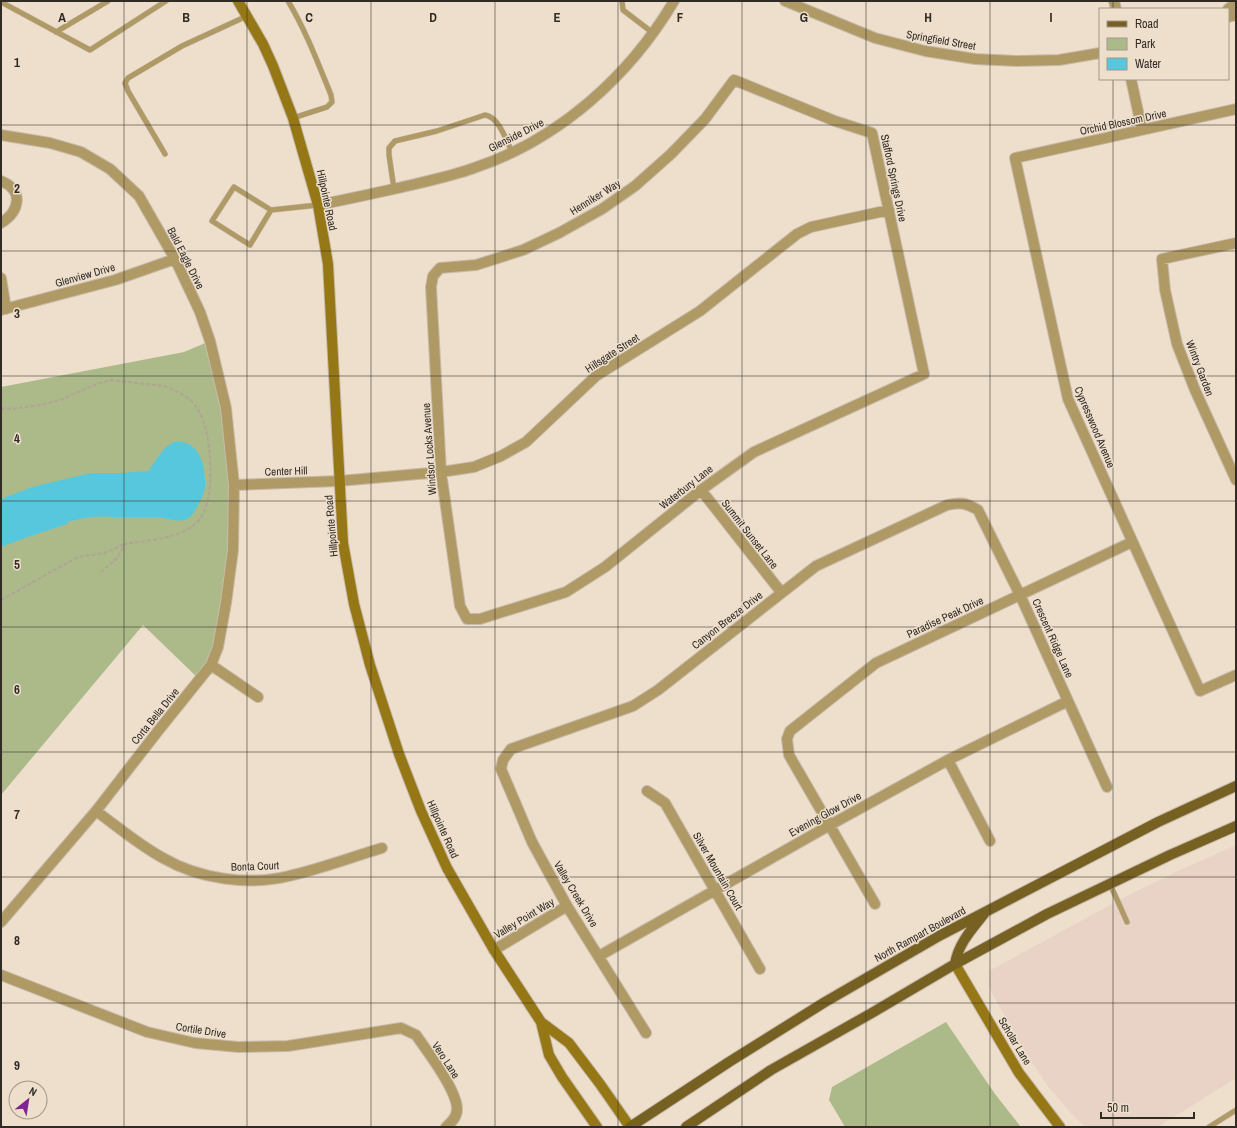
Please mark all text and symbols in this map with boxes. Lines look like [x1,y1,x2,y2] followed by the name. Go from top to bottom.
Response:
[1099,8,1229,80] legend
[58,9,66,26] text: A
[182,9,190,26] text: B
[305,9,313,26] text: C
[429,9,437,26] text: D
[553,9,561,26] text: E
[677,9,684,26] text: F
[800,9,808,26] text: G
[924,9,932,26] text: H
[1050,9,1053,26] text: I
[1135,16,1159,32] text: Road
[905,27,977,53] street label: Springfield Street
[1135,36,1155,52] text: Park
[14,54,20,71] text: 1
[1135,56,1162,72] text: Water
[1078,106,1168,138] street label: Orchid Blossom Drive
[486,115,546,155] street label: Glenside Drive
[878,133,910,223] street label: Stafford Springs Drive
[314,168,340,232] street label: Hillpointe Road
[567,176,623,218] street label: Henniker Way
[14,180,20,197] text: 2
[164,225,208,291] street label: Bald Eagle Drive
[53,260,117,290] street label: Glenview Drive
[14,305,20,322] text: 3
[582,330,642,376] street label: Hillsgate Street
[1183,338,1217,398] street label: Wintry Garden
[1072,384,1118,470] street label: Cypresswood Avenue
[419,403,439,495] street label: Windsor Locks Avenue
[14,430,20,447] text: 4
[657,462,715,512] street label: Waterbury Lane
[264,463,308,479] street label: Center Hill
[321,494,341,558] street label: Hillpointe Road
[719,496,781,572] street label: Summit Sunset Lane
[14,556,20,573] text: 5
[689,588,765,652] street label: Canyon Breeze Drive
[904,593,986,641] street label: Paradise Peak Drive
[1029,596,1077,680] street label: Crescent Ridge Lane
[14,681,20,698] text: 6
[128,685,182,747] street label: Corta Bella Drive
[787,788,863,840] street label: Evening Glow Drive
[424,798,462,860] street label: Hillpointe Road
[14,806,20,823] text: 7
[690,830,746,913] street label: Silver Mountain Court
[231,858,280,874] street label: Bonta Court
[551,858,601,930] street label: Valley Creek Drive
[491,894,557,941] street label: Valley Point Way
[872,903,968,965] street label: North Rampart Boulevard
[14,932,20,949] text: 8
[995,1015,1035,1067] street label: Scholar Lane
[175,1019,227,1041] street label: Cortile Drive
[429,1039,463,1081] street label: Vero Lane
[14,1057,20,1074] text: 9
[8,1080,48,1120] north arrow
[27,1084,39,1099] text: N
[1101,1094,1194,1120] scale bar
[1107,1100,1129,1116] text: 50 m

